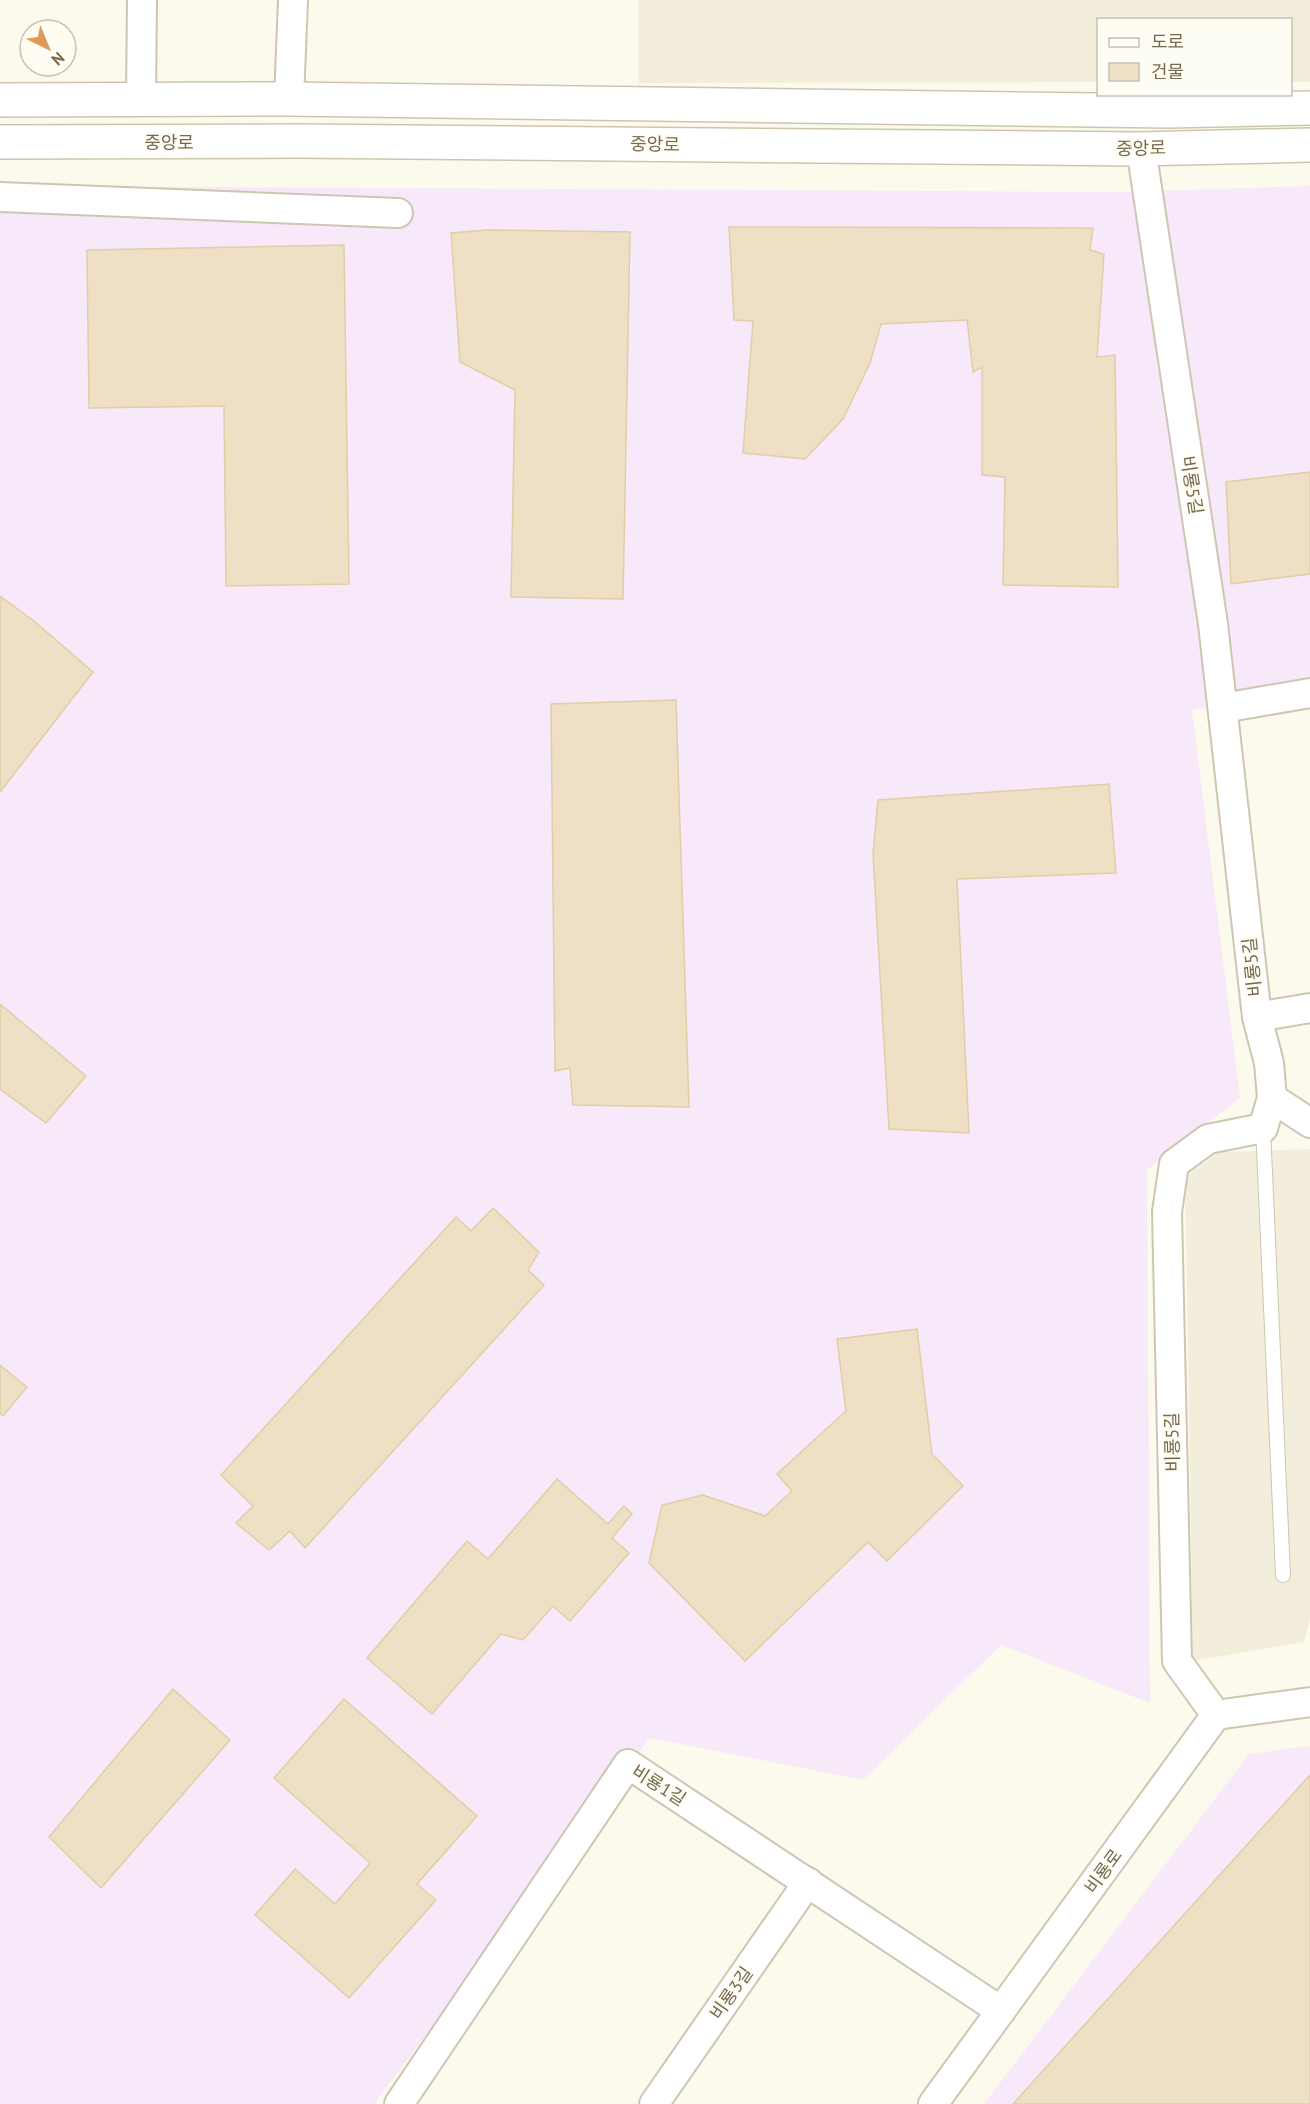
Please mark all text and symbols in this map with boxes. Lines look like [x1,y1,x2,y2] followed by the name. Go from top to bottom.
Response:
[18,18,78,78] north arrow
[1097,18,1292,96] legend
[1151,30,1184,53] text: 도로
[48,48,69,70] text: N
[1151,60,1184,83] text: 건물
[144,131,194,154] street label: 중앙로
[630,132,680,156] street label: 중앙로
[1116,136,1166,160] street label: 중앙로
[1176,454,1208,516] street label: 비룡5길
[1237,936,1267,998] street label: 비룡5길
[1160,1412,1184,1472] street label: 비룡5길
[628,1759,690,1811] street label: 비룡1길
[1079,1844,1127,1898] street label: 비룡로
[705,1962,757,2024] street label: 비룡3길

